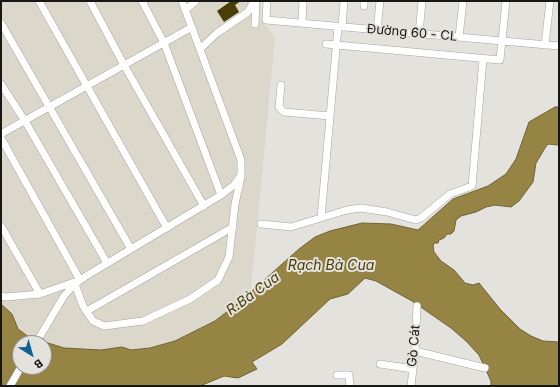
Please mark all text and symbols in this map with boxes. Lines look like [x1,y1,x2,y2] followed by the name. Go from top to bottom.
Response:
[366,21,458,45] street label: Đường 60 - CL
[288,258,374,274] water label: Rạch Bà Cua
[223,269,283,319] water label: R.Bà Cua
[404,324,424,368] street label: Gò Cát
[12,335,52,375] north arrow
[31,356,46,372] text: B

